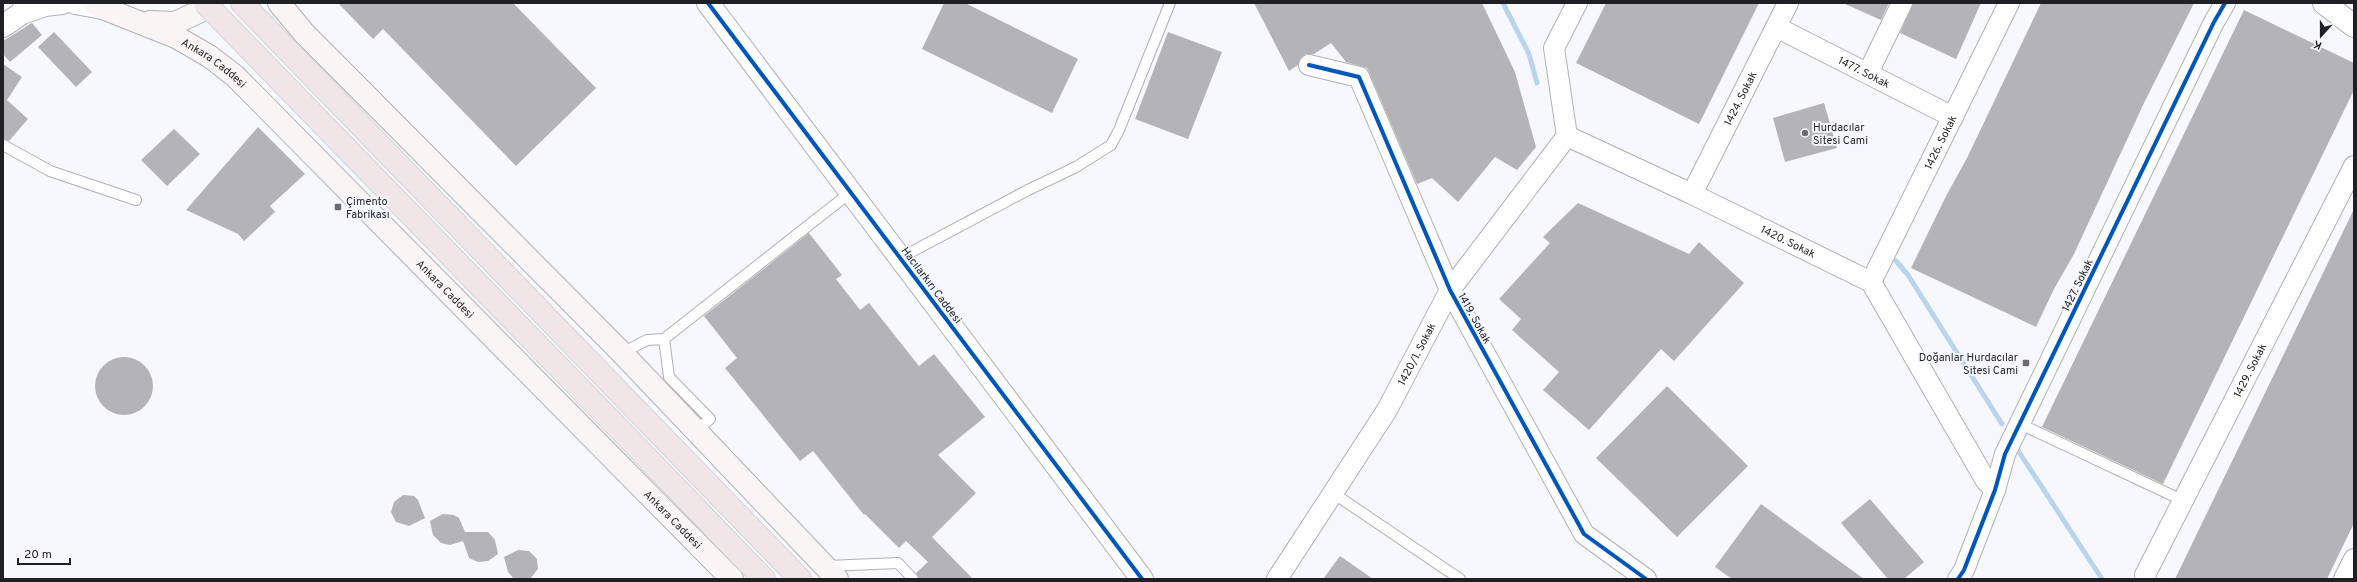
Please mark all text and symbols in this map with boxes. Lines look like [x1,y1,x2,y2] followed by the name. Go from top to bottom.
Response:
[2301,16,2341,56] north arrow
[179,36,249,91] street label: Ankara Caddesi
[2311,36,2324,52] text: K
[1836,54,1892,92] street label: 1477. Sokak
[1721,69,1761,128] street label: 1424. Sokak
[1922,113,1960,172] street label: 1426. Sokak
[1813,121,1868,148] place label: Hurdacılar Sitesi Cami
[1800,128,1810,138] marker: Hurdacılar Sitesi Cami
[346,195,390,222] place label: Çimento Fabrikası
[333,202,343,212] marker: Çimento Fabrikası
[1758,223,1818,262] street label: 1420. Sokak
[898,245,965,327] street label: Hacılarkırı Caddesi
[413,257,477,322] street label: Ankara Caddesi
[2059,257,2097,314] street label: 1427. Sokak
[1454,291,1494,347] street label: 1419. Sokak
[1395,321,1440,388] street label: 1420/1. Sokak
[2231,341,2270,400] street label: 1429. Sokak
[1919,351,2019,378] place label: Doğanlar Hurdacılar Sitesi Cami
[2021,358,2031,368] marker: Doğanlar Hurdacılar Sitesi Cami
[640,488,704,552] street label: Ankara Caddesi
[18,540,70,566] scale bar
[24,547,52,563] text: 20 m

